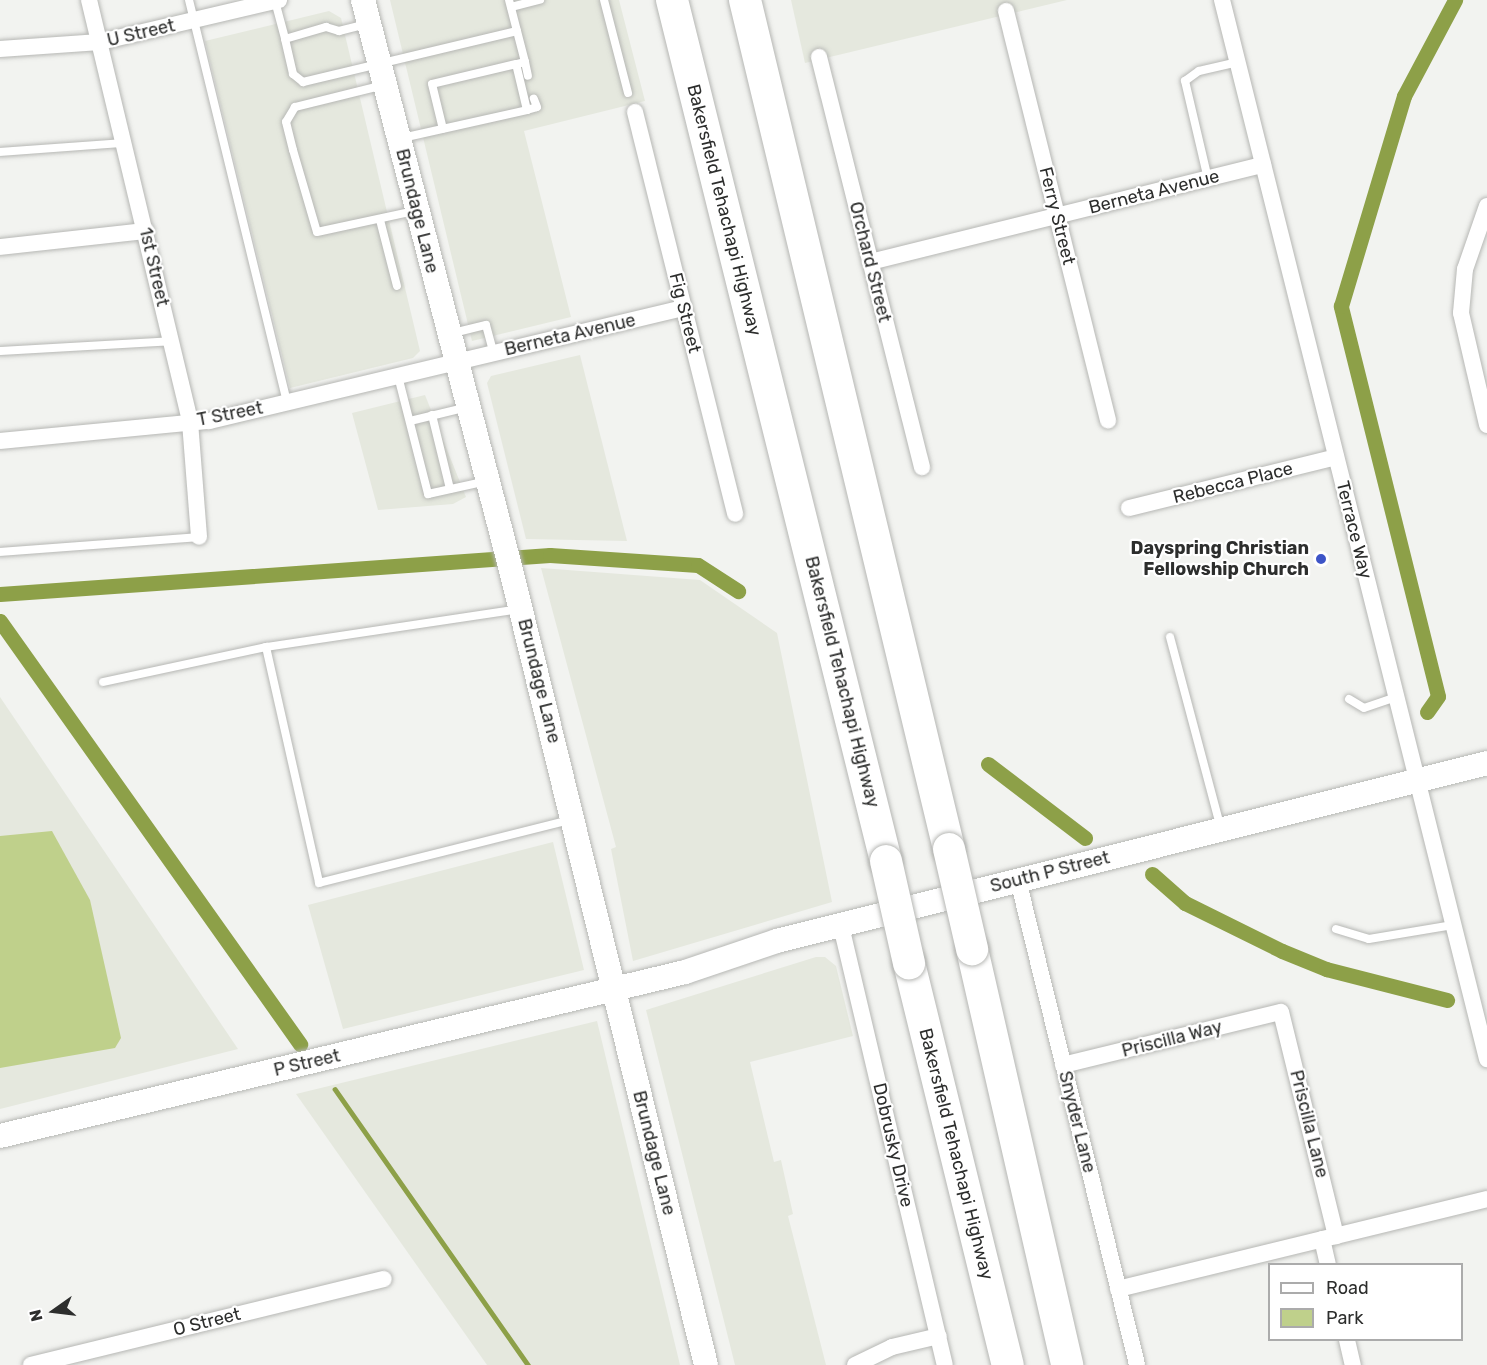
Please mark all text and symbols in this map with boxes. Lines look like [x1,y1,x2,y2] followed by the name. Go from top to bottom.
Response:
[105,15,177,51] street label: U Street
[682,82,766,338] street label: Bakersfield Tehachapi Highway
[391,147,443,275] street label: Brundage Lane
[1034,165,1080,267] street label: Ferry Street
[1086,165,1222,219] street label: Berneta Avenue
[845,199,895,325] street label: Orchard Street
[134,225,174,309] street label: 1st Street
[665,271,705,355] street label: Fig Street
[502,309,638,361] street label: Berneta Avenue
[195,397,265,431] street label: T Street
[1171,458,1295,508] street label: Rebecca Place
[1331,479,1377,581] street label: Terrace Way
[1131,538,1309,580] place label: Dayspring Christian Fellowship Church
[1314,552,1328,566] marker: Dayspring Christian Fellowship Church
[800,554,884,810] street label: Bakersfield Tehachapi Highway
[513,617,565,745] street label: Brundage Lane
[988,847,1112,897] street label: South P Street
[1119,1016,1225,1062] street label: Priscilla Way
[914,1026,998,1282] street label: Bakersfield Tehachapi Highway
[271,1045,343,1081] street label: P Street
[1285,1068,1333,1180] street label: Priscilla Lane
[1054,1069,1100,1175] street label: Snyder Lane
[868,1081,918,1209] street label: Dobrusky Drive
[628,1089,680,1217] street label: Brundage Lane
[1268,1263,1463,1341] legend
[1326,1277,1369,1299] text: Road
[24,1281,84,1341] north arrow
[171,1303,243,1341] street label: O Street
[1326,1307,1363,1329] text: Park
[25,1308,47,1323] text: N

